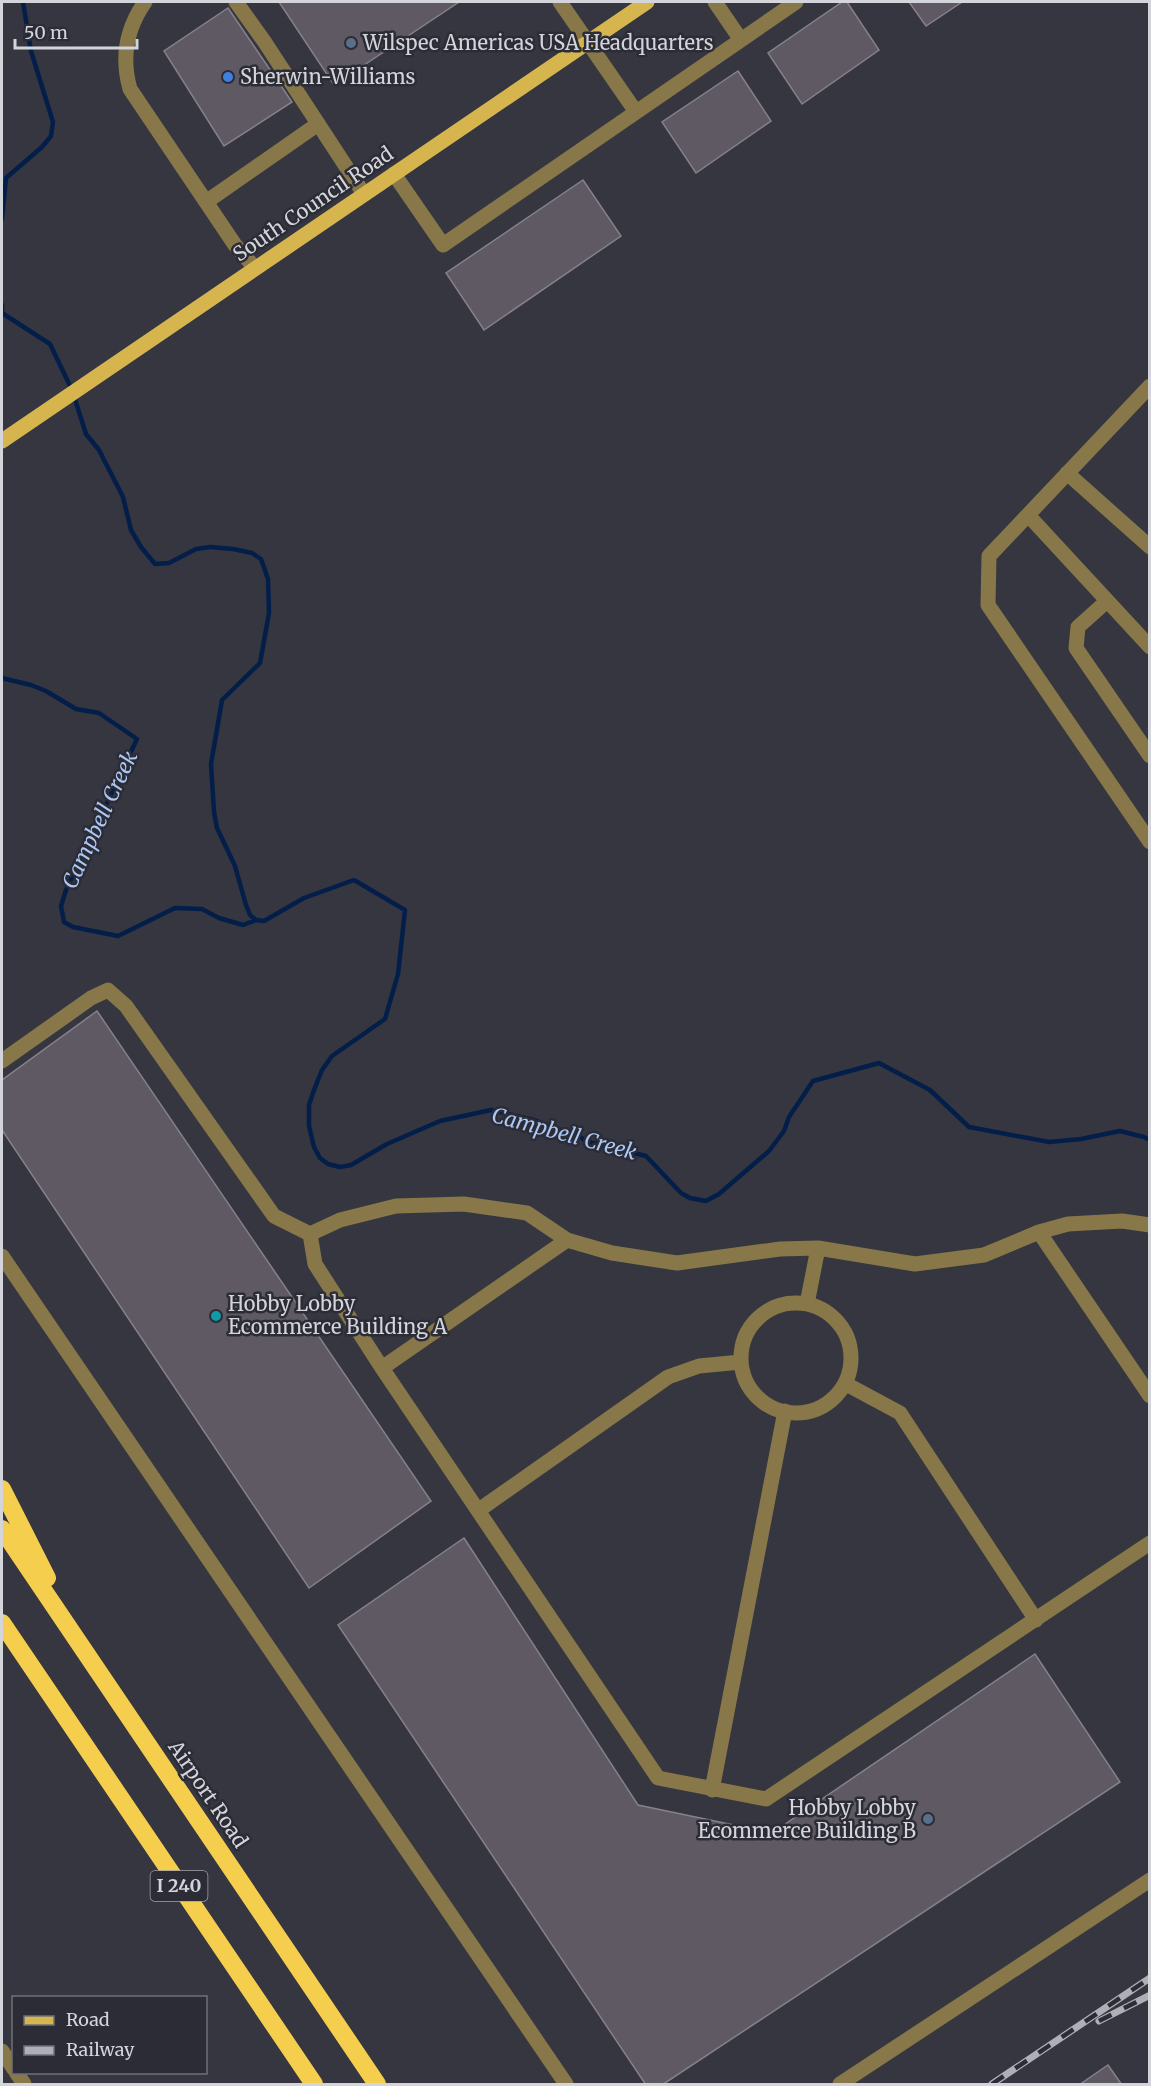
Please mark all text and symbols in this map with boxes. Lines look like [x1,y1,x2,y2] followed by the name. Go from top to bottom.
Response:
[15,12,136,50] scale bar
[24,21,68,44] text: 50 m
[362,30,714,55] place label: Wilspec Americas USA Headquarters
[344,36,358,50] marker: Wilspec Americas USA Headquarters
[240,64,415,89] place label: Sherwin-Williams
[221,70,235,84] marker: Sherwin-Williams
[228,141,398,266] street label: South Council Road
[56,746,143,893] water label: Campbell Creek
[489,1101,640,1166] water label: Campbell Creek
[228,1291,448,1339] place label: Hobby Lobby Ecommerce Building A
[209,1309,223,1323] marker: Hobby Lobby Ecommerce Building A
[163,1734,254,1852] street label: Airport Road
[698,1795,916,1843] place label: Hobby Lobby Ecommerce Building B
[921,1812,935,1826] marker: Hobby Lobby Ecommerce Building B
[150,1871,207,1901] road number: I 240
[12,1996,207,2074] legend
[66,2008,110,2031] text: Road
[66,2038,135,2061] text: Railway

